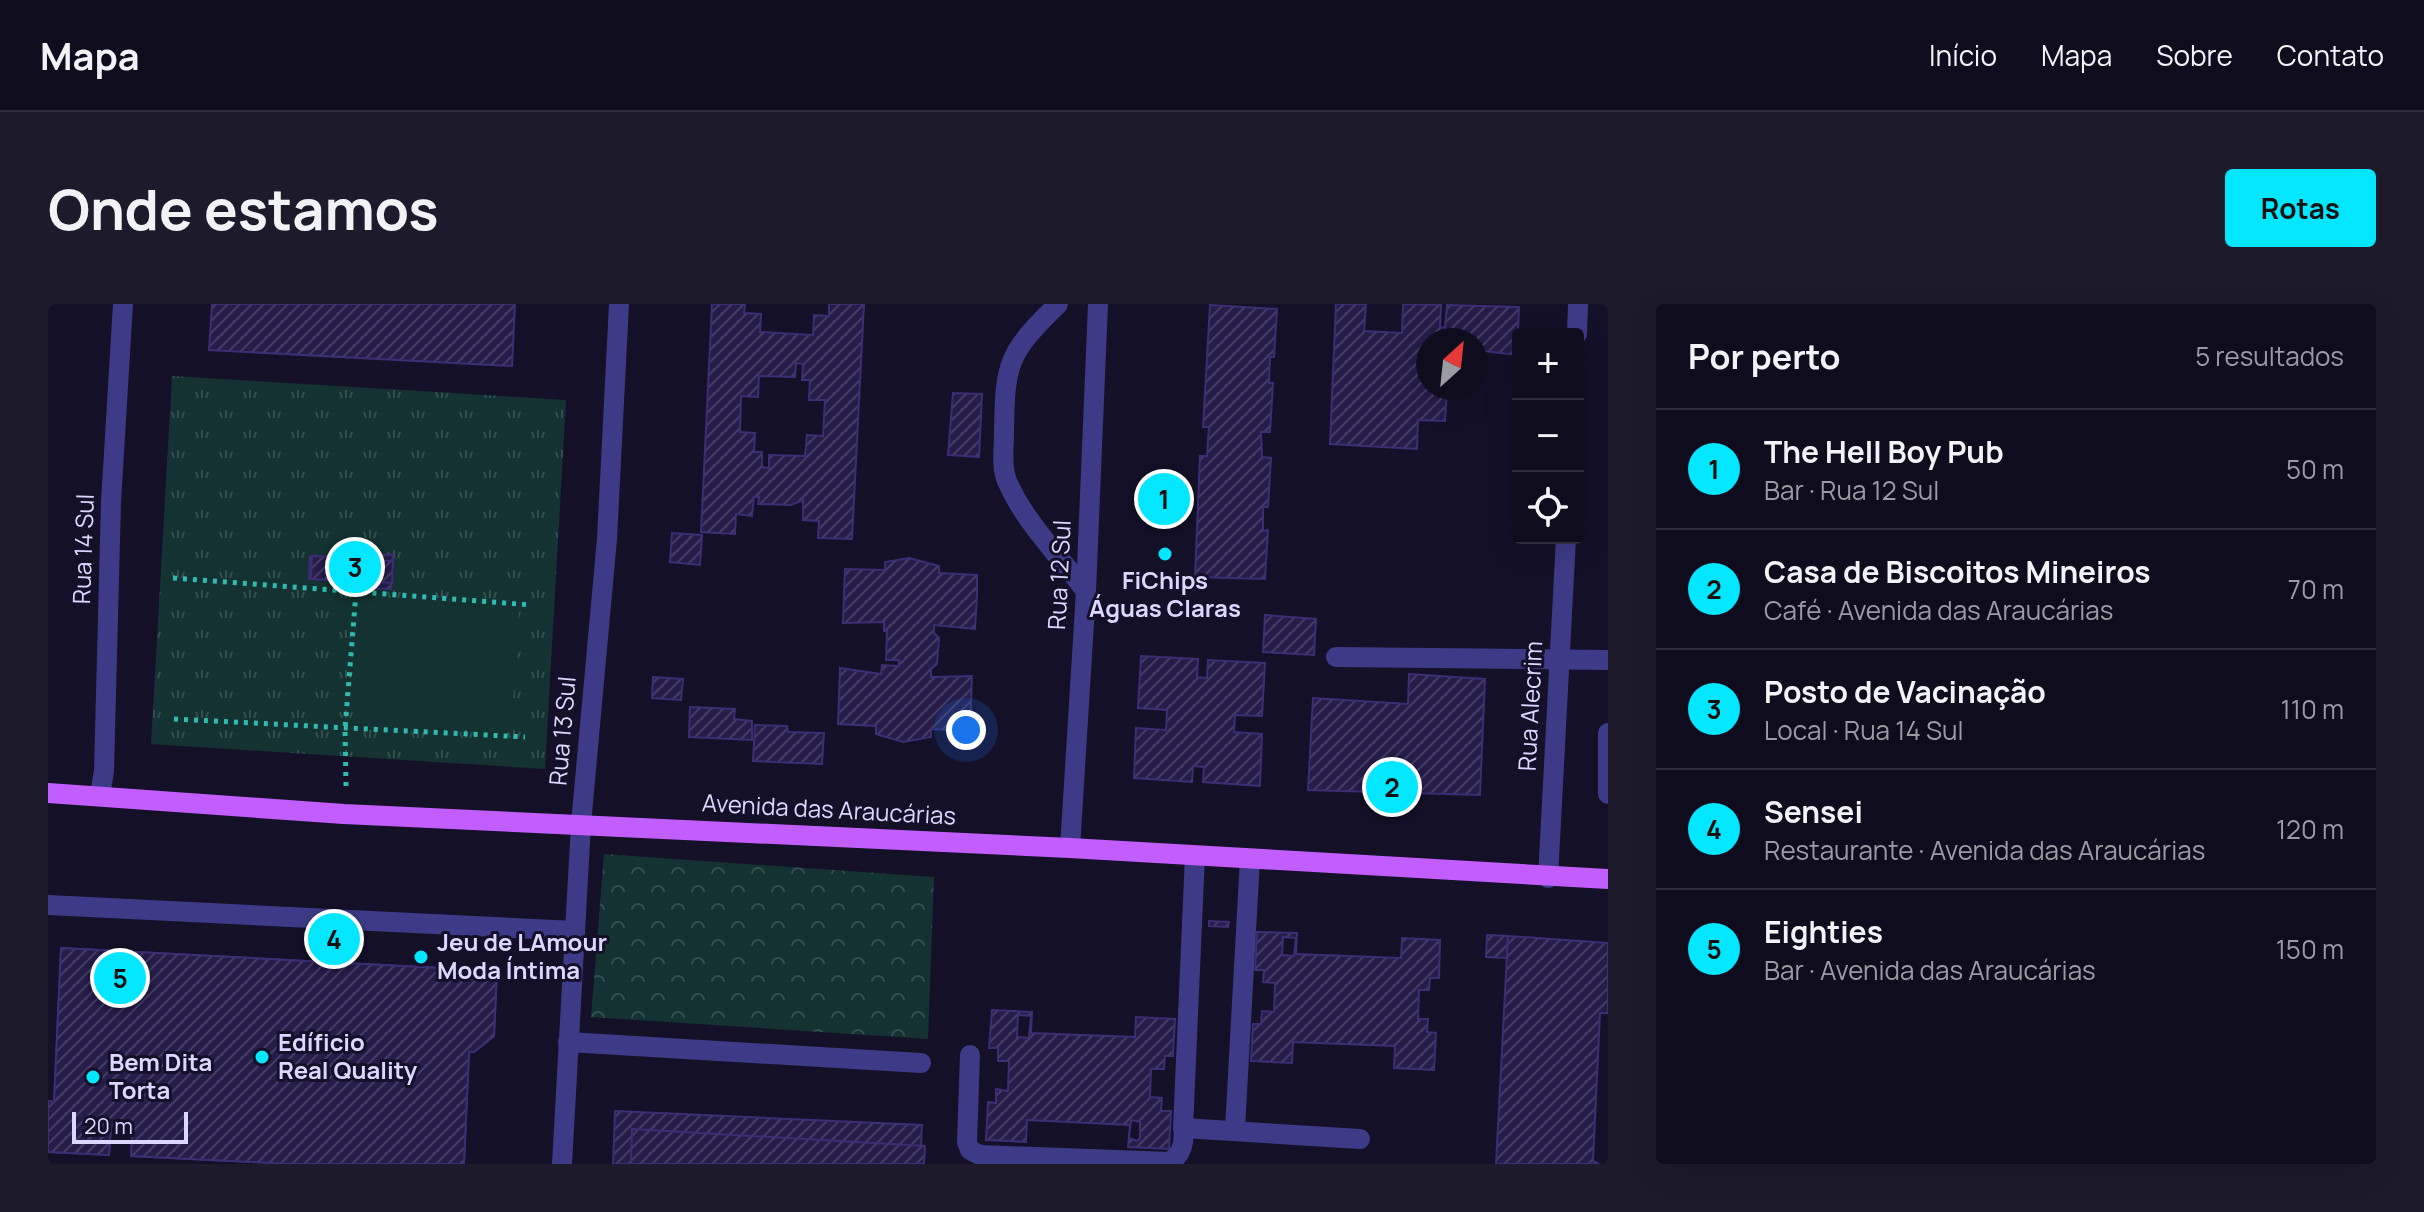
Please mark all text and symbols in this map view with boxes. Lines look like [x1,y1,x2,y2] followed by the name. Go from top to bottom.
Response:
[40,29,140,81] text: Mapa
[1929,36,1997,74] text: Início
[2041,36,2112,74] text: Mapa
[2156,36,2233,74] text: Sobre
[2277,36,2384,74] text: Contato
[2225,169,2376,247] button: Rotas
[48,170,439,247] text: Onde estamos
[1416,328,1488,400] north arrow
[1512,328,1584,544] map controls
[1512,328,1584,400] button: +
[1688,333,1841,379] text: Por perto
[2195,338,2344,374] text: 5 resultados
[1512,400,1584,472] button: −
[1764,431,2004,472] text: The Hell Boy Pub
[1708,451,1720,487] text: 1
[2286,451,2344,487] text: 50 m
[1138,469,1190,529] pin: 1
[1512,472,1584,544] button: locate
[1764,472,1939,508] text: Bar · Rua 12 Sul
[64,493,101,605] street label: Rua 14 Sul
[1039,519,1078,631] street label: Rua 12 Sul
[329,537,381,597] pin: 3
[1156,545,1174,563] marker: FiChips Águas Claras
[1764,551,2151,592] text: Casa de Biscoitos Mineiros
[1089,563,1241,624] place label: FiChips Águas Claras
[1706,571,1722,607] text: 2
[2288,571,2344,607] text: 70 m
[1764,592,2113,628] text: Café · Avenida das Araucárias
[1510,640,1549,772] street label: Rua Alecrim
[1764,671,2046,712] text: Posto de Vacinação
[540,675,583,787] street label: Rua 13 Sul
[1706,691,1722,727] text: 3
[2281,691,2344,727] text: 110 m
[946,710,986,750] your location
[1764,712,1963,748] text: Local · Rua 14 Sul
[1366,757,1418,817] pin: 2
[701,785,957,832] street label: Avenida das Araucárias
[1764,791,1863,832] text: Sensei
[1706,811,1722,847] text: 4
[2276,811,2344,847] text: 120 m
[1764,832,2205,868] text: Restaurante · Avenida das Araucárias
[308,909,360,969] pin: 4
[1764,911,1883,952] text: Eighties
[437,925,607,986] place label: Jeu de LAmour Moda Íntima
[1706,931,1722,967] text: 5
[2276,931,2344,967] text: 150 m
[94,948,146,1008] pin: 5
[412,948,430,966] marker: Jeu de LAmour Moda Íntima
[1764,952,2096,988] text: Bar · Avenida das Araucárias
[278,1025,418,1086] place label: Edíficio Real Quality
[109,1045,212,1106] place label: Bem Dita Torta
[253,1048,271,1066] marker: Edíficio Real Quality
[84,1068,102,1086] marker: Bem Dita Torta
[72,1108,188,1144] scale bar
[84,1111,133,1141] text: 20 m

